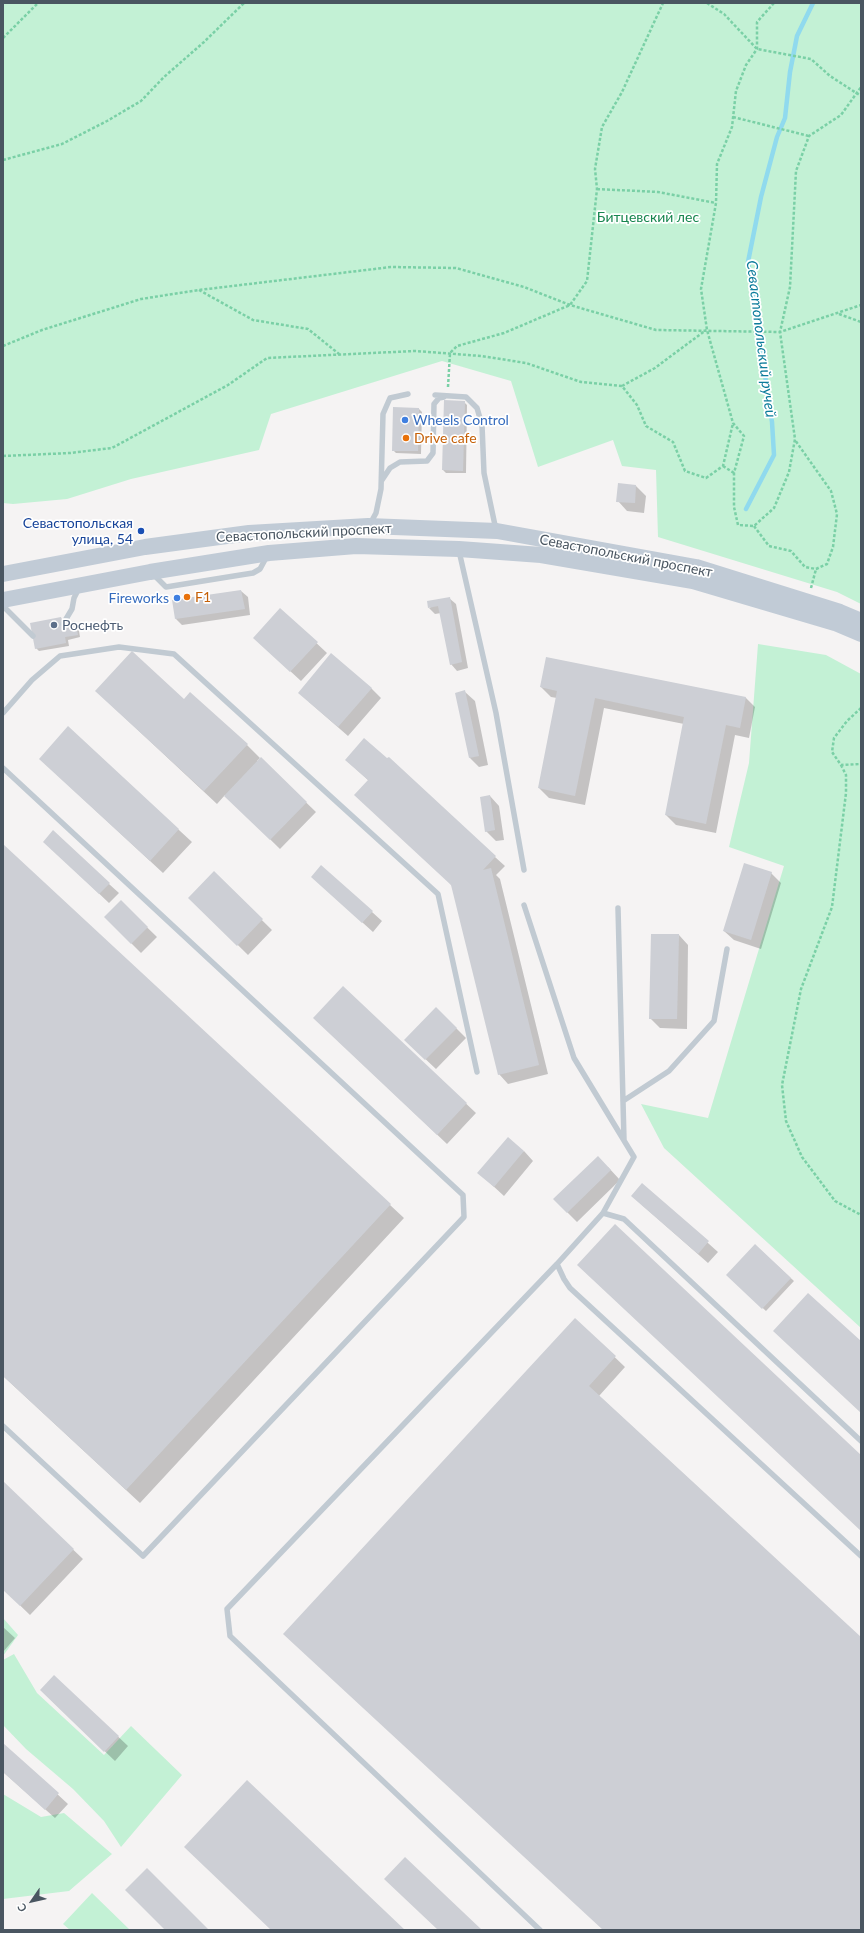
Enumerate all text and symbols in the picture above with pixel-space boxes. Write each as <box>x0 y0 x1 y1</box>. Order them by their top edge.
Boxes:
park label: Битцевский лес <box>597 209 699 225</box>
water label: Севастопольский ручей <box>742 259 780 419</box>
place label: Wheels Control <box>413 412 509 428</box>
marker: Wheels Control <box>400 415 410 425</box>
place label: Drive cafe <box>414 430 477 446</box>
marker: Drive cafe <box>401 433 411 443</box>
place label: Севастопольская улица, 54 <box>23 515 133 548</box>
street label: Севастопольский проспект <box>216 520 392 546</box>
marker: Севастопольская улица, 54 <box>136 526 146 536</box>
street label: Севастопольский проспект <box>538 531 714 581</box>
place label: F1 <box>195 589 211 605</box>
place label: Fireworks <box>109 590 169 606</box>
marker: F1 <box>182 592 192 602</box>
marker: Fireworks <box>172 593 182 603</box>
place label: Роснефть <box>62 617 123 633</box>
marker: Роснефть <box>49 620 59 630</box>
north arrow <box>12 1881 52 1921</box>
text: С <box>14 1901 29 1915</box>

